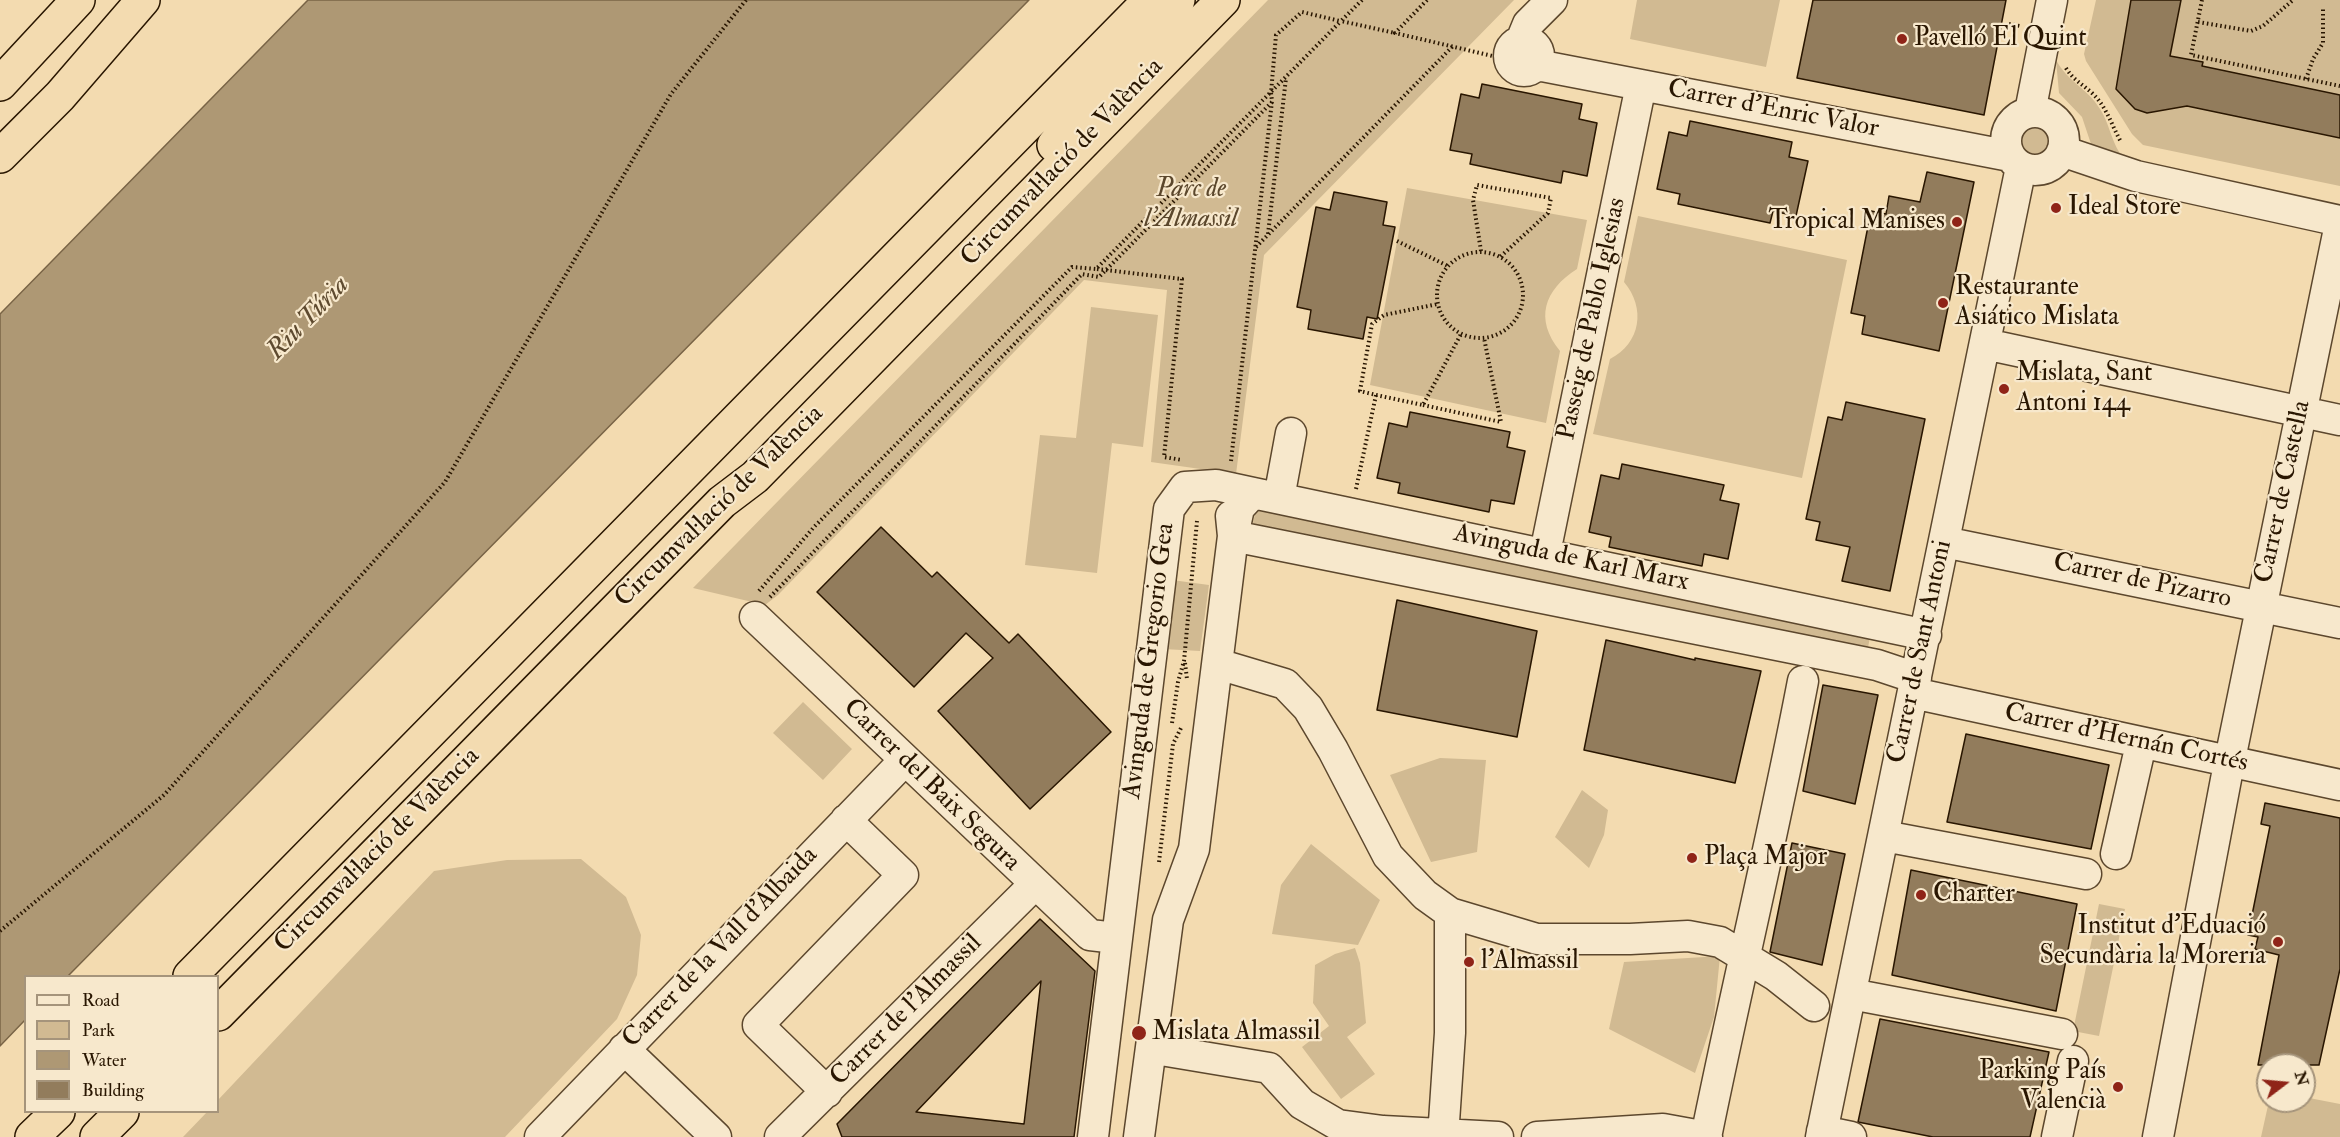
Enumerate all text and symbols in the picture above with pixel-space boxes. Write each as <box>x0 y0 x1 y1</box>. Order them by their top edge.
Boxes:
place label: Pavelló El Quint <box>1914 23 2087 55</box>
marker: Pavelló El Quint <box>1895 32 1909 46</box>
street label: Circumval·lació de València <box>955 52 1171 274</box>
street label: Carrer d'Enric Valor <box>1665 74 1881 146</box>
park label: Parc de l'Almassil <box>1145 174 1237 236</box>
place label: Ideal Store <box>2068 192 2181 224</box>
street label: Passeig de Pablo Iglesias <box>1552 195 1634 443</box>
marker: Ideal Store <box>2049 201 2063 215</box>
place label: Tropical Manises <box>1769 206 1945 238</box>
marker: Tropical Manises <box>1950 215 1964 229</box>
water label: Riu Túria <box>261 270 357 368</box>
place label: Restaurante Asiático Mislata <box>1955 272 2119 334</box>
marker: Restaurante Asiático Mislata <box>1936 296 1950 310</box>
place label: Mislata, Sant Antoni 144 <box>2016 358 2152 420</box>
marker: Mislata, Sant Antoni 144 <box>1997 382 2011 396</box>
street label: Carrer de Castella <box>2249 398 2319 586</box>
street label: Circumval·lació de València <box>609 399 831 615</box>
street label: Avinguda de Karl Marx <box>1451 519 1691 599</box>
street label: Avinguda de Gregorio Gea <box>1118 521 1182 801</box>
street label: Carrer de Sant Antoni <box>1882 538 1960 766</box>
street label: Carrer de Pizarro <box>2050 548 2234 616</box>
street label: Carrer del Baix Segura <box>836 693 1026 879</box>
street label: Carrer d'Hernán Cortés <box>2001 698 2251 780</box>
street label: Circumval·lació de València <box>269 742 487 960</box>
street label: Carrer de la Vall d'Albaida <box>617 841 825 1055</box>
place label: Plaça Major <box>1704 842 1827 874</box>
marker: Plaça Major <box>1685 851 1699 865</box>
place label: Charter <box>1933 879 2015 911</box>
marker: Charter <box>1914 888 1928 902</box>
place label: Institut d'Eduació Secundària la Moreria <box>2039 911 2266 972</box>
street label: Carrer de l'Almassil <box>825 929 989 1093</box>
marker: Institut d'Eduació Secundària la Moreria <box>2271 935 2285 949</box>
place label: l'Almassil <box>1481 946 1579 978</box>
marker: l'Almassil <box>1462 955 1476 969</box>
legend <box>24 975 219 1113</box>
text: Road <box>82 989 120 1012</box>
place label: Mislata Almassil <box>1152 1017 1320 1049</box>
text: Park <box>82 1019 115 1042</box>
marker: Mislata Almassil <box>1130 1024 1148 1042</box>
text: Water <box>82 1049 126 1072</box>
north arrow <box>2256 1053 2316 1113</box>
place label: Parking País Valencià <box>1979 1056 2106 1118</box>
text: N <box>2290 1069 2313 1088</box>
text: Building <box>82 1079 144 1102</box>
marker: Parking País Valencià <box>2111 1080 2125 1094</box>

